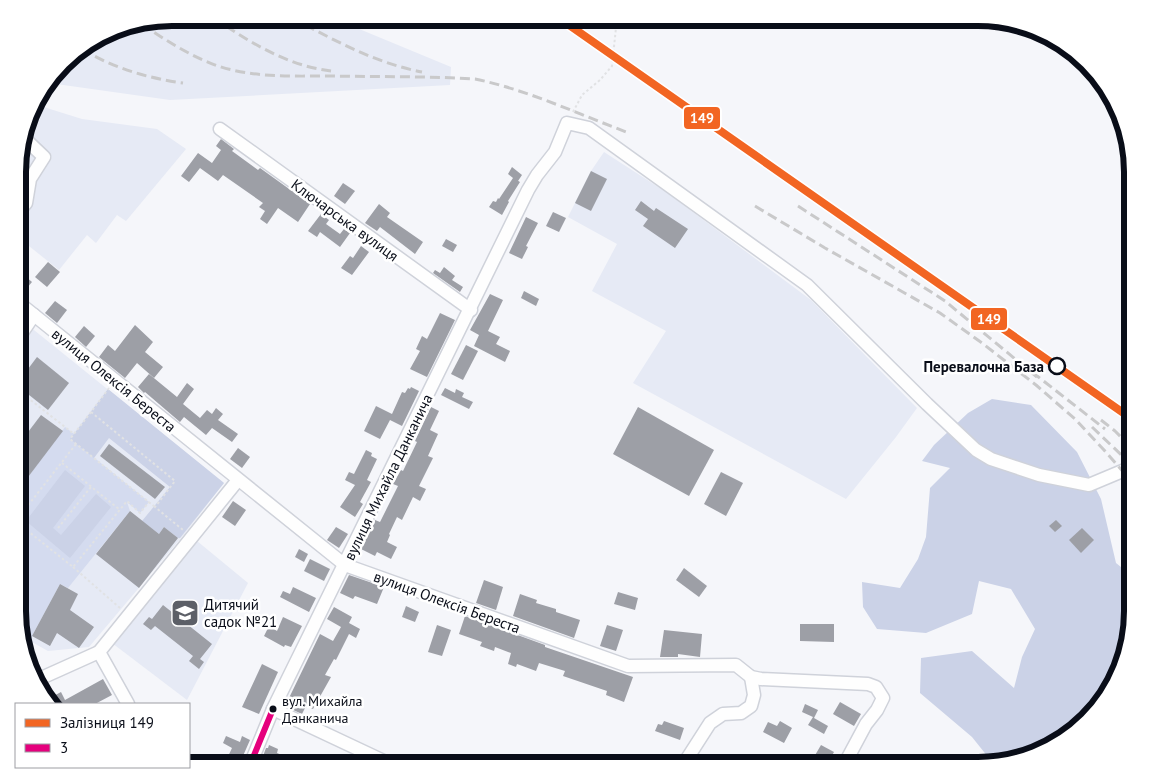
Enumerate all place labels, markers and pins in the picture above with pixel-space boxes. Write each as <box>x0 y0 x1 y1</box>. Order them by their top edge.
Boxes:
place label: Перевалочна База <box>924 357 1044 376</box>
marker: Перевалочна База <box>1048 357 1066 375</box>
place label: Дитячий садок №21 <box>204 595 277 631</box>
school or university icon: Дитячий садок №21 <box>170 598 200 628</box>
place label: вул. Михайла Данканича <box>282 692 363 727</box>
marker: вул. Михайла Данканича <box>268 704 278 714</box>

